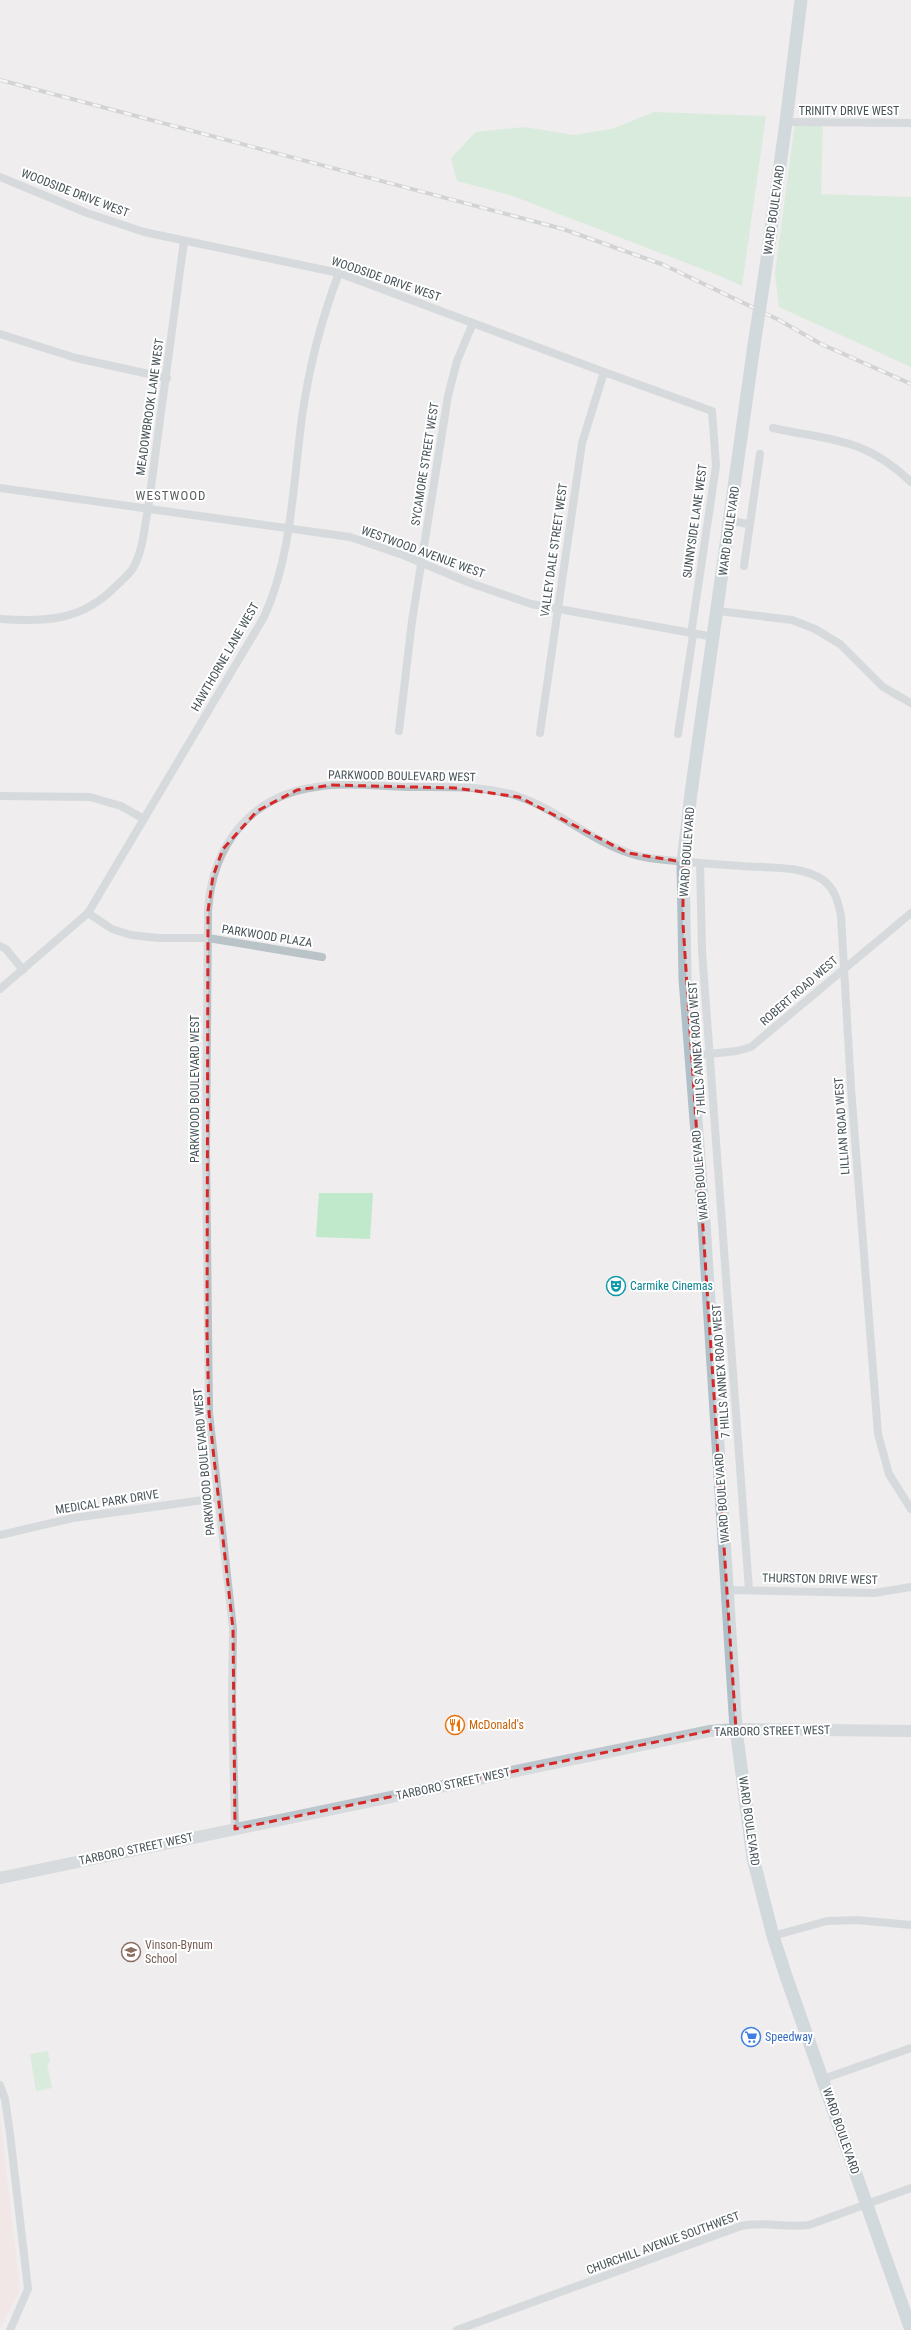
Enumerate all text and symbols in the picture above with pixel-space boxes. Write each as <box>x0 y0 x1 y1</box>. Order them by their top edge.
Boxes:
street label: TRINITY DRIVE WEST <box>799 104 899 118</box>
street label: WARD BOULEVARD <box>761 164 787 256</box>
street label: WOODSIDE DRIVE WEST <box>19 166 131 220</box>
street label: WOODSIDE DRIVE WEST <box>330 254 442 304</box>
street label: MEADOWBROOK LANE WEST <box>133 338 167 476</box>
street label: SYCAMORE STREET WEST <box>408 401 442 527</box>
street label: SUNNYSIDE LANE WEST <box>680 463 710 579</box>
street label: VALLEY DALE STREET WEST <box>538 482 570 618</box>
street label: WARD BOULEVARD <box>716 485 742 577</box>
district label: WESTWOOD <box>136 488 206 503</box>
street label: WESTWOOD AVENUE WEST <box>359 523 487 581</box>
street label: HAWTHORNE LANE WEST <box>188 600 262 714</box>
street label: PARKWOOD BOULEVARD WEST <box>328 768 476 784</box>
street label: WARD BOULEVARD <box>677 806 697 898</box>
street label: PARKWOOD PLAZA <box>221 922 313 950</box>
street label: ROBERT ROAD WEST <box>757 953 841 1029</box>
street label: 7 HILLS ANNEX ROAD WEST <box>685 981 709 1115</box>
street label: PARKWOOD BOULEVARD WEST <box>188 1015 202 1163</box>
street label: LILLIAN ROAD WEST <box>832 1077 852 1175</box>
street label: WARD BOULEVARD <box>689 1129 711 1221</box>
theatre icon: Carmike Cinemas <box>605 1275 627 1297</box>
place label: Carmike Cinemas <box>630 1279 713 1293</box>
street label: 7 HILLS ANNEX ROAD WEST <box>709 1304 733 1438</box>
street label: PARKWOOD BOULEVARD WEST <box>191 1388 217 1536</box>
street label: WARD BOULEVARD <box>712 1452 732 1544</box>
street label: MEDICAL PARK DRIVE <box>54 1487 160 1517</box>
street label: THURSTON DRIVE WEST <box>762 1571 878 1587</box>
restaurant icon: McDonald's <box>444 1714 466 1736</box>
place label: McDonald's <box>469 1718 524 1732</box>
street label: TARBORO STREET WEST <box>714 1723 830 1739</box>
street label: TARBORO STREET WEST <box>395 1765 511 1803</box>
street label: WARD BOULEVARD <box>736 1775 762 1867</box>
street label: TARBORO STREET WEST <box>78 1830 194 1868</box>
place label: Vinson-Bynum School <box>145 1938 213 1966</box>
school or university icon: Vinson-Bynum School <box>120 1941 142 1963</box>
supermarket icon: Speedway <box>740 2026 762 2048</box>
place label: Speedway <box>765 2030 813 2044</box>
street label: WARD BOULEVARD <box>820 2086 862 2176</box>
street label: CHURCHILL AVENUE SOUTHWEST <box>584 2209 742 2277</box>

